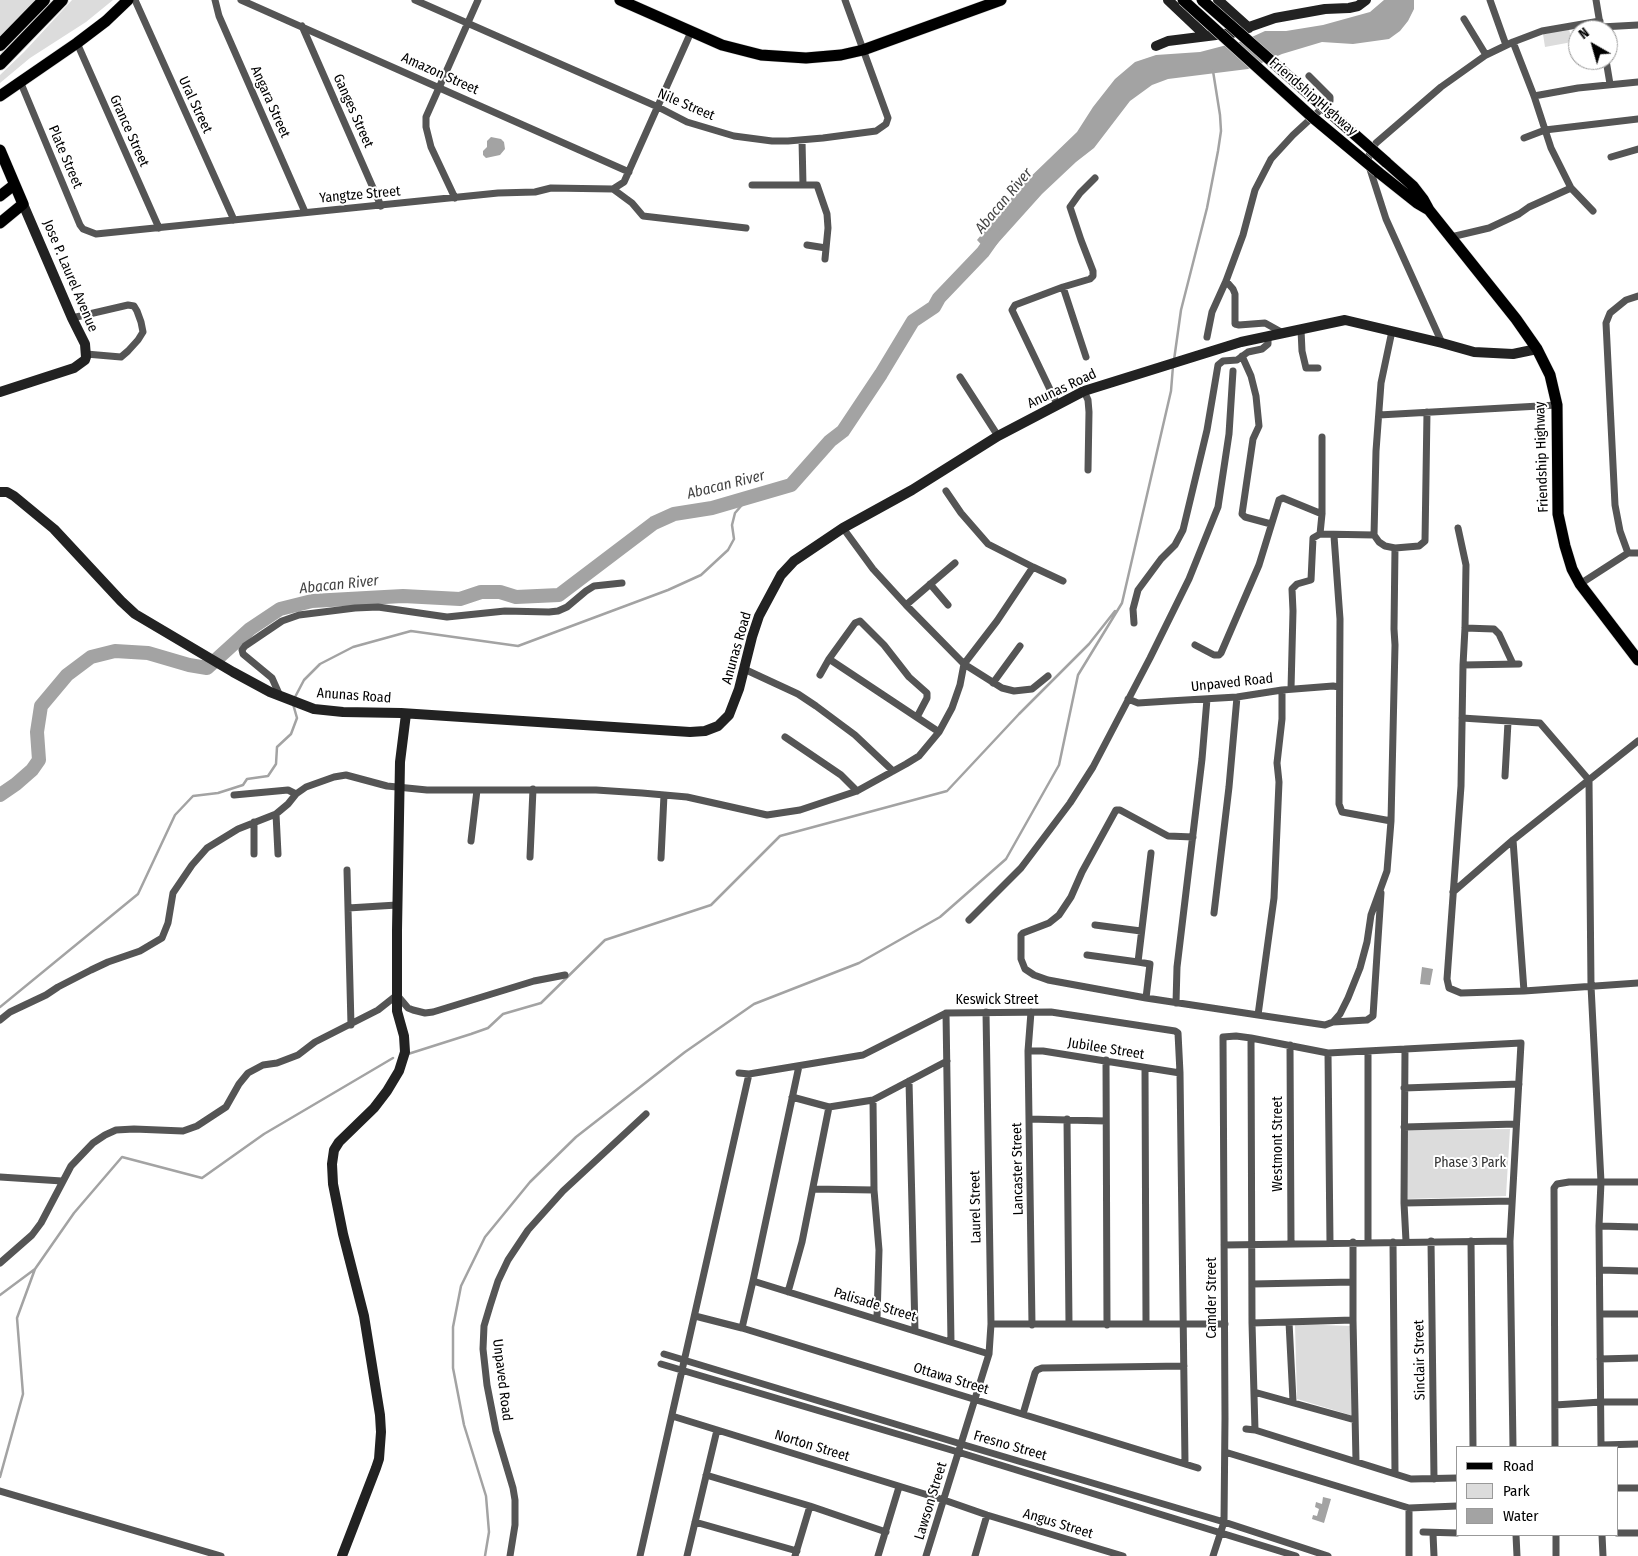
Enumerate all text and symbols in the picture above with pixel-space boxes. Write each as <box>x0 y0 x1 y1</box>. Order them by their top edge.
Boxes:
north arrow <box>1568 20 1618 70</box>
text: N <box>1576 24 1593 43</box>
street label: Amazon Street <box>399 49 481 99</box>
street label: Friendship Highway <box>1265 54 1361 140</box>
street label: Angara Street <box>247 63 293 141</box>
street label: Ganges Street <box>329 71 377 151</box>
street label: Ural Street <box>175 74 215 136</box>
street label: Nile Street <box>655 85 717 125</box>
street label: Grance Street <box>106 92 152 170</box>
street label: Plate Street <box>44 123 86 191</box>
water label: Abacan River <box>972 165 1036 237</box>
street label: Yangtze Street <box>319 183 401 207</box>
street label: Jose P. Laurel Avenue <box>39 217 101 335</box>
street label: Anunas Road <box>1025 366 1099 412</box>
street label: Friendship Highway <box>1532 401 1552 513</box>
water label: Abacan River <box>685 467 767 503</box>
water label: Abacan River <box>299 572 379 598</box>
street label: Anunas Road <box>719 610 755 686</box>
street label: Unpaved Road <box>1190 670 1274 696</box>
street label: Anunas Road <box>316 685 392 707</box>
street label: Keswick Street <box>956 992 1038 1008</box>
street label: Jubilee Street <box>1067 1035 1145 1063</box>
street label: Westmont Street <box>1270 1096 1286 1192</box>
street label: Lancaster Street <box>1009 1122 1027 1216</box>
park label: Phase 3 Park <box>1434 1155 1506 1171</box>
street label: Laurel Street <box>967 1170 985 1244</box>
street label: Camder Street <box>1204 1257 1220 1339</box>
street label: Palisade Street <box>832 1284 918 1326</box>
street label: Sinclair Street <box>1411 1320 1429 1400</box>
street label: Unpaved Road <box>489 1338 515 1422</box>
street label: Ottawa Street <box>911 1360 991 1398</box>
street label: Norton Street <box>772 1427 852 1465</box>
street label: Fresno Street <box>971 1428 1049 1464</box>
legend <box>1456 1446 1618 1536</box>
text: Road <box>1503 1457 1534 1475</box>
street label: Lawson Street <box>911 1460 951 1542</box>
text: Park <box>1503 1482 1530 1500</box>
street label: Angus Street <box>1021 1505 1095 1543</box>
text: Water <box>1503 1507 1538 1525</box>

